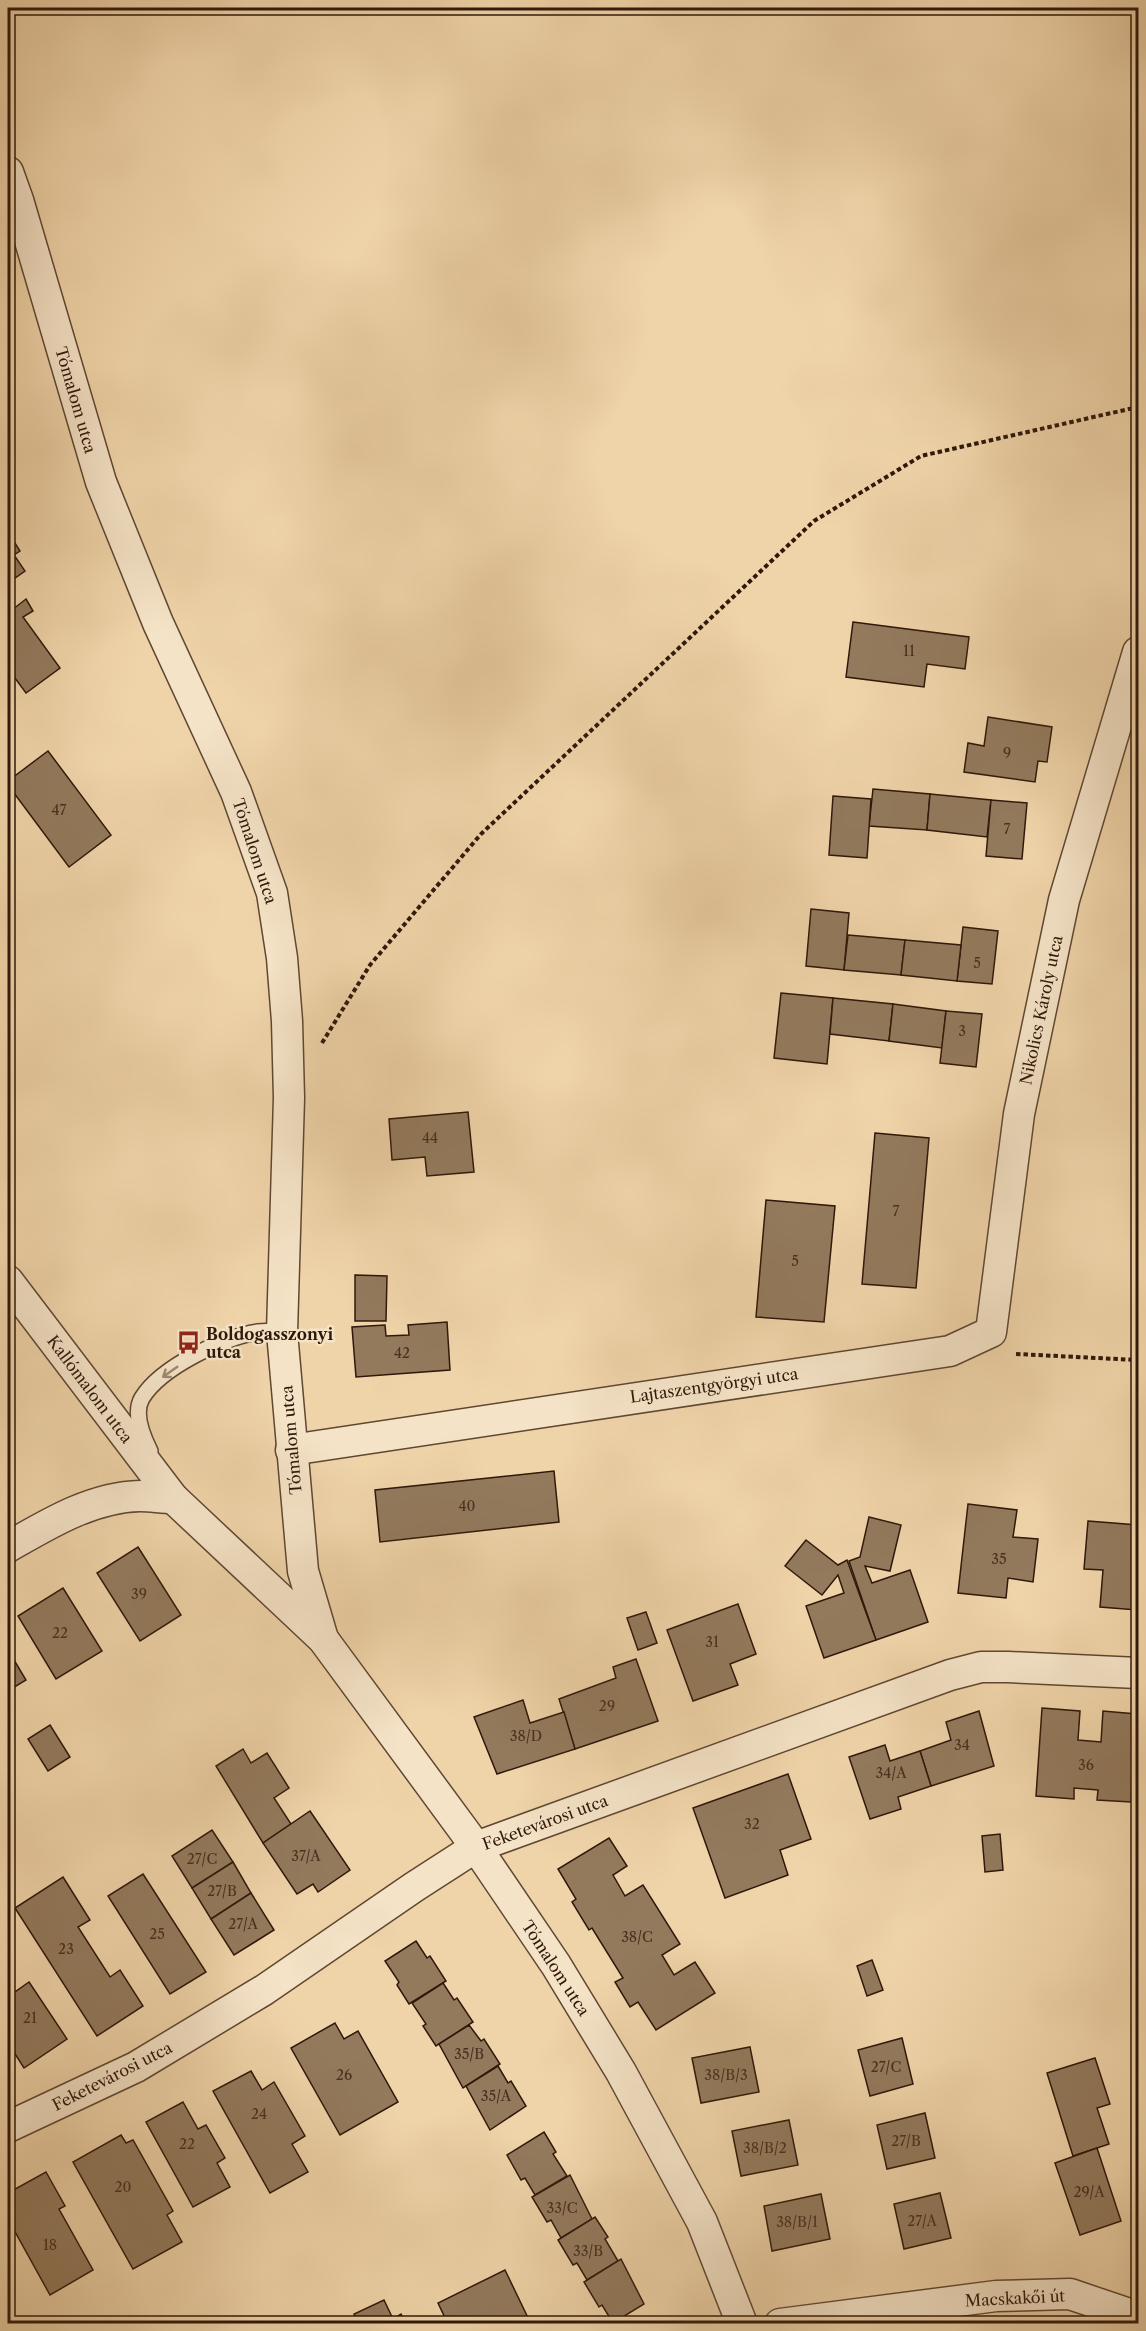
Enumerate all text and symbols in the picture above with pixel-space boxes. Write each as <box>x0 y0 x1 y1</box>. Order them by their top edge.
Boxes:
street label: Tómalom utca <box>51 345 101 456</box>
house number: 11 <box>903 642 915 660</box>
house number: 9 <box>1003 744 1011 762</box>
street label: Tómalom utca <box>229 796 282 907</box>
house number: 47 <box>52 801 67 819</box>
house number: 7 <box>1004 820 1011 838</box>
street label: Nikolics Károly utca <box>1015 933 1067 1087</box>
house number: 5 <box>973 954 981 972</box>
house number: 3 <box>958 1022 966 1040</box>
house number: 44 <box>422 1129 438 1147</box>
house number: 7 <box>893 1202 900 1220</box>
house number: 5 <box>791 1252 799 1270</box>
place label: Boldogasszonyi utca <box>206 1324 333 1362</box>
bus stop icon: Boldogasszonyi utca <box>175 1330 201 1356</box>
street label: Kallómalom utca <box>43 1331 137 1447</box>
house number: 42 <box>394 1344 410 1362</box>
street label: Lajtaszentgyörgyi utca <box>629 1363 800 1407</box>
one-way arrow <box>162 1366 179 1378</box>
street label: Tómalom utca <box>276 1384 306 1495</box>
house number: 40 <box>459 1497 476 1515</box>
house number: 35 <box>991 1550 1007 1568</box>
house number: 39 <box>131 1585 147 1603</box>
house number: 22 <box>52 1624 68 1642</box>
house number: 31 <box>705 1633 719 1651</box>
house number: 29 <box>599 1697 615 1715</box>
house number: 38/D <box>510 1727 542 1745</box>
house number: 34 <box>954 1736 970 1754</box>
house number: 36 <box>1078 1756 1094 1774</box>
house number: 34/A <box>875 1764 907 1782</box>
street label: Feketevárosi utca <box>480 1790 611 1854</box>
house number: 32 <box>744 1815 760 1833</box>
house number: 37/A <box>291 1847 321 1865</box>
house number: 27/C <box>187 1850 217 1868</box>
house number: 27/B <box>207 1882 237 1900</box>
house number: 27/A <box>228 1915 258 1933</box>
street label: Tómalom utca <box>518 1917 595 2020</box>
house number: 25 <box>149 1925 165 1943</box>
house number: 38/C <box>621 1928 653 1946</box>
house number: 23 <box>58 1940 74 1958</box>
house number: 21 <box>23 2009 37 2027</box>
street label: Feketevárosi utca <box>49 2037 176 2115</box>
house number: 35/B <box>454 2045 484 2063</box>
house number: 27/C <box>871 2058 901 2076</box>
house number: 26 <box>336 2066 352 2084</box>
house number: 38/B/3 <box>704 2066 748 2084</box>
house number: 35/A <box>481 2087 512 2105</box>
house number: 24 <box>251 2105 267 2123</box>
house number: 27/B <box>891 2132 921 2150</box>
house number: 22 <box>179 2135 195 2153</box>
house number: 38/B/2 <box>743 2139 787 2157</box>
house number: 20 <box>115 2178 132 2196</box>
house number: 29/A <box>1073 2183 1105 2201</box>
house number: 33/C <box>546 2199 578 2217</box>
house number: 27/A <box>907 2212 937 2230</box>
house number: 38/B/1 <box>776 2213 818 2231</box>
house number: 18 <box>43 2236 57 2254</box>
house number: 33/B <box>573 2242 603 2260</box>
street label: Macskakői út <box>965 2285 1066 2311</box>

